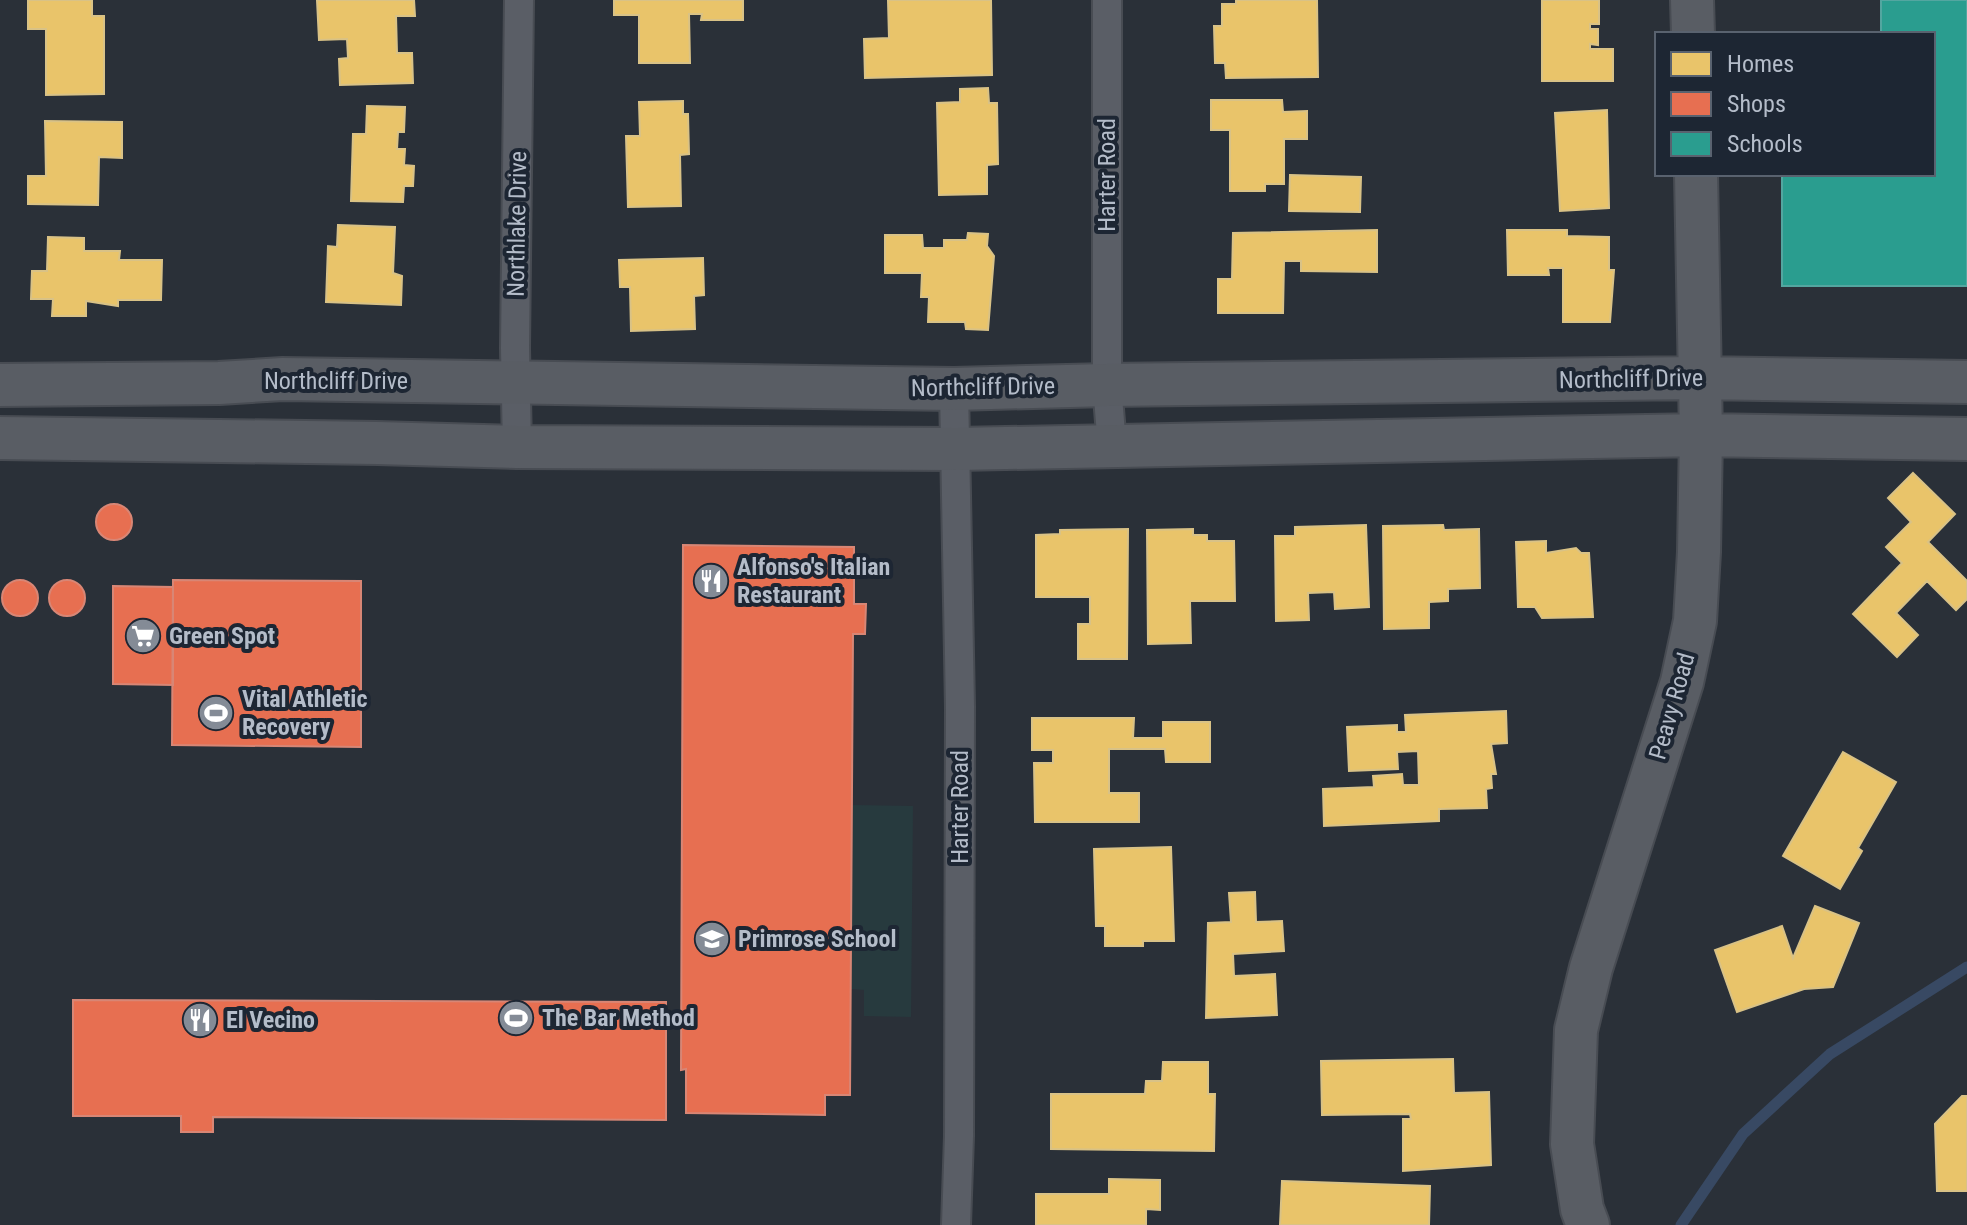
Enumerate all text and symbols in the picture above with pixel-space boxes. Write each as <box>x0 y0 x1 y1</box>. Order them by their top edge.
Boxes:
legend <box>1655 32 1935 176</box>
text: Homes <box>1727 50 1794 78</box>
text: Shops <box>1727 90 1786 118</box>
street label: Harter Road <box>1093 118 1121 232</box>
text: Schools <box>1727 130 1803 158</box>
street label: Northlake Drive <box>502 151 532 297</box>
street label: Northcliff Drive <box>1559 364 1703 394</box>
street label: Northcliff Drive <box>264 367 408 395</box>
street label: Northcliff Drive <box>911 372 1055 402</box>
place label: Alfonso's Italian Restaurant <box>737 553 890 609</box>
restaurant icon: Alfonso's Italian Restaurant <box>692 562 730 600</box>
supermarket icon: Green Spot <box>124 617 162 655</box>
place label: Green Spot <box>169 622 275 650</box>
street label: Peavy Road <box>1643 649 1701 763</box>
place label: Vital Athletic Recovery <box>242 685 367 741</box>
sports icon: Vital Athletic Recovery <box>197 694 235 732</box>
street label: Harter Road <box>946 750 974 864</box>
school or university icon: Primrose School <box>693 920 731 958</box>
place label: Primrose School <box>738 925 897 953</box>
sports icon: The Bar Method <box>497 999 535 1037</box>
restaurant icon: El Vecino <box>181 1001 219 1039</box>
place label: The Bar Method <box>542 1004 695 1032</box>
place label: El Vecino <box>226 1006 315 1034</box>

